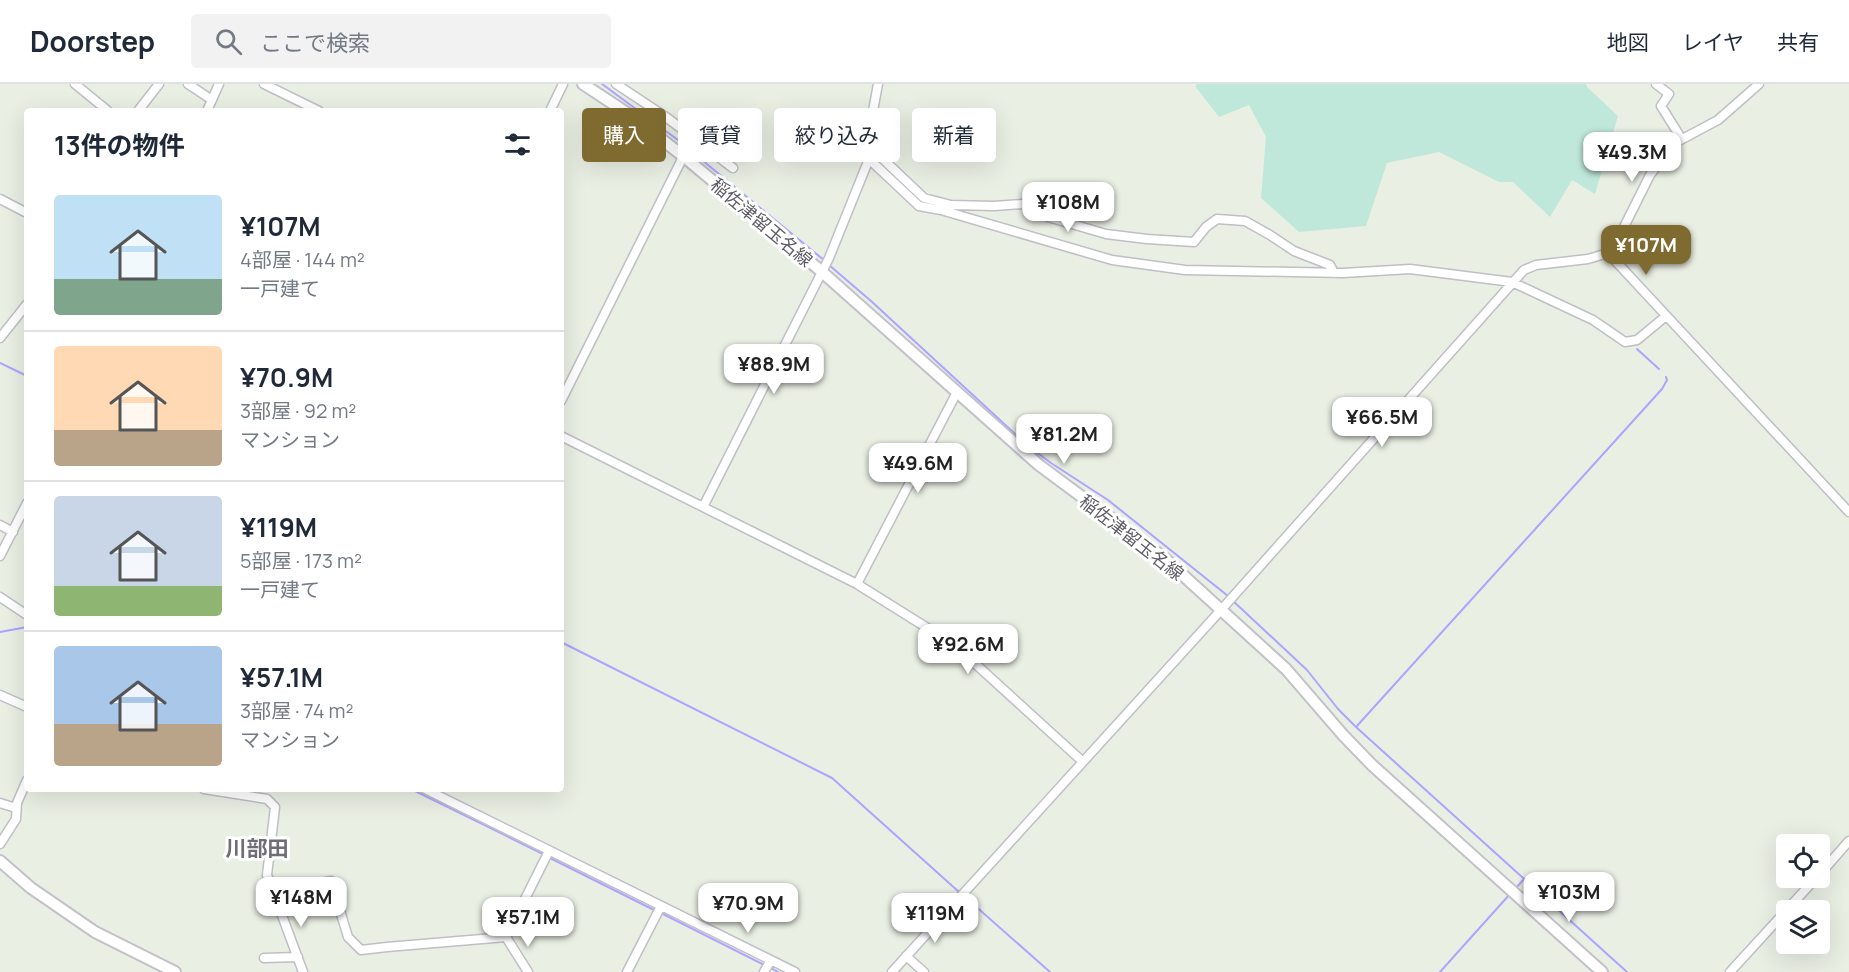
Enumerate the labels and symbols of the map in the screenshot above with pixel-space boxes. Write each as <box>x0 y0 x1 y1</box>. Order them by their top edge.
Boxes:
pin: ¥49.3M <box>1583 132 1681 183</box>
street label: 稲佐津留玉名線 <box>706 172 818 272</box>
pin: ¥108M <box>1026 182 1110 233</box>
pin: ¥107M <box>1604 225 1688 276</box>
pin: ¥88.9M <box>725 344 823 395</box>
pin: ¥66.5M <box>1333 397 1431 448</box>
pin: ¥81.2M <box>1015 414 1113 465</box>
pin: ¥49.6M <box>869 443 967 494</box>
street label: 稲佐津留玉名線 <box>1075 489 1189 585</box>
pin: ¥92.6M <box>919 624 1017 675</box>
district label: 川部田 <box>226 834 289 862</box>
pin: ¥103M <box>1527 872 1611 923</box>
pin: ¥148M <box>259 877 343 928</box>
pin: ¥70.9M <box>699 883 797 934</box>
pin: ¥119M <box>893 893 977 944</box>
pin: ¥57.1M <box>479 897 577 948</box>

